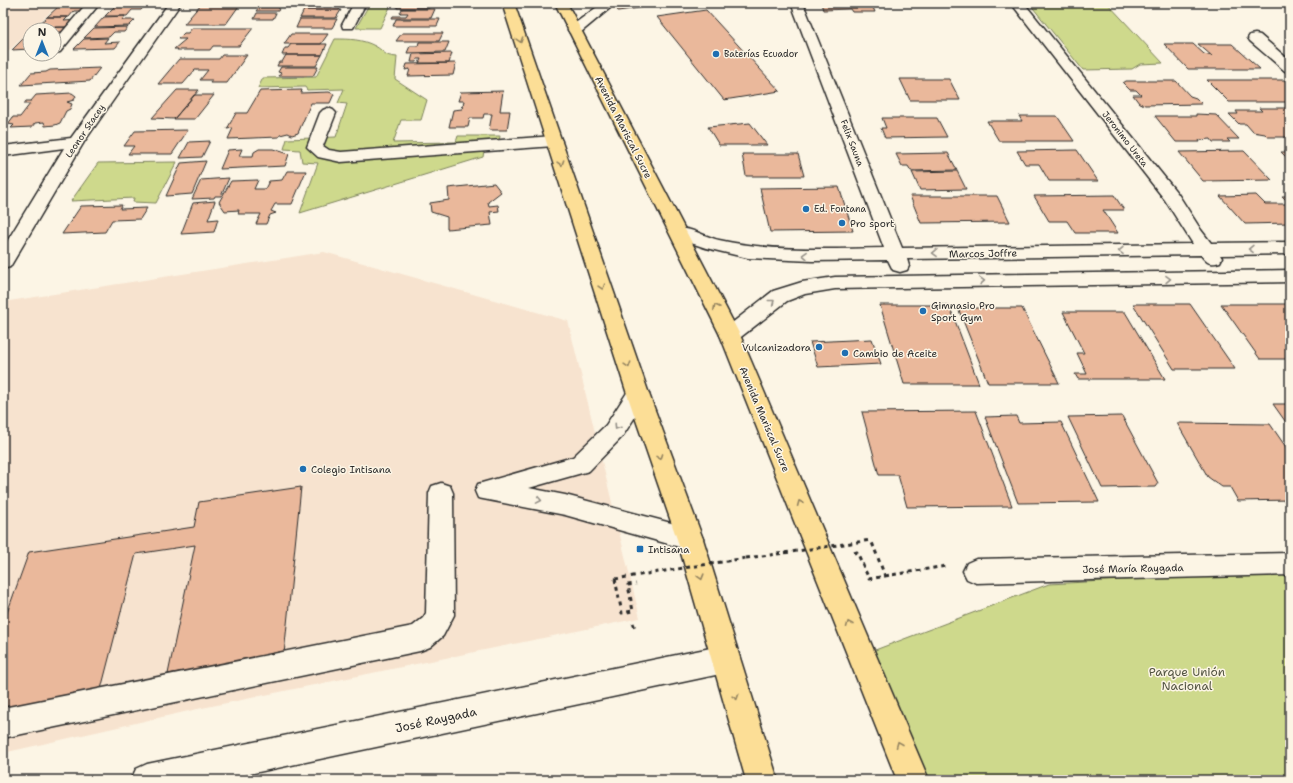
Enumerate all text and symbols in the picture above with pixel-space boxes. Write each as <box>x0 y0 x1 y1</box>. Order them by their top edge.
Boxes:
north arrow <box>22 22 62 62</box>
text: N <box>38 25 47 40</box>
one-way arrow <box>515 36 524 43</box>
place label: Baterías Ecuador <box>724 48 798 60</box>
marker: Baterías Ecuador <box>711 49 721 59</box>
street label: Avenida Mariscal Sucre <box>592 74 655 181</box>
street label: Leonor Stacey <box>63 102 107 160</box>
street label: Jeronimo Ureta <box>1099 109 1151 170</box>
street label: Felix Sauna <box>838 118 867 168</box>
one-way arrow <box>556 160 565 167</box>
place label: Ed. Fontana <box>814 203 867 215</box>
marker: Ed. Fontana <box>801 204 811 214</box>
place label: Pro sport <box>850 217 894 230</box>
marker: Pro sport <box>837 218 847 228</box>
one-way arrow <box>1248 245 1254 253</box>
street label: Marcos Joffre <box>949 246 1017 261</box>
one-way arrow <box>1118 247 1124 255</box>
one-way arrow <box>932 249 938 257</box>
one-way arrow <box>802 250 808 259</box>
one-way arrow <box>1165 275 1171 283</box>
one-way arrow <box>979 277 985 285</box>
one-way arrow <box>597 283 606 290</box>
place label: Gimnasio Pro Sport Gym <box>931 299 995 324</box>
one-way arrow <box>767 300 774 307</box>
one-way arrow <box>713 303 721 311</box>
marker: Gimnasio Pro Sport Gym <box>918 306 928 316</box>
place label: Vulcanizadora <box>742 341 812 354</box>
marker: Vulcanizadora <box>814 342 824 352</box>
place label: Cambio de Aceite <box>853 347 938 360</box>
marker: Cambio de Aceite <box>840 348 850 358</box>
one-way arrow <box>623 361 632 368</box>
street label: Avenida Mariscal Sucre <box>736 365 793 474</box>
one-way arrow <box>614 423 622 430</box>
one-way arrow <box>656 453 664 460</box>
place label: Colegio Intisana <box>311 463 392 476</box>
marker: Colegio Intisana <box>298 464 308 474</box>
one-way arrow <box>536 495 542 504</box>
one-way arrow <box>796 500 804 507</box>
place label: Intisana <box>648 543 690 556</box>
marker: Intisana <box>635 544 645 554</box>
street label: José María Raygada <box>1082 561 1185 576</box>
one-way arrow <box>696 573 705 580</box>
one-way arrow <box>846 620 854 628</box>
park label: Parque Unión Nacional <box>1149 664 1225 694</box>
one-way arrow <box>731 693 740 700</box>
street label: José Raygada <box>394 703 479 736</box>
one-way arrow <box>895 740 903 747</box>

